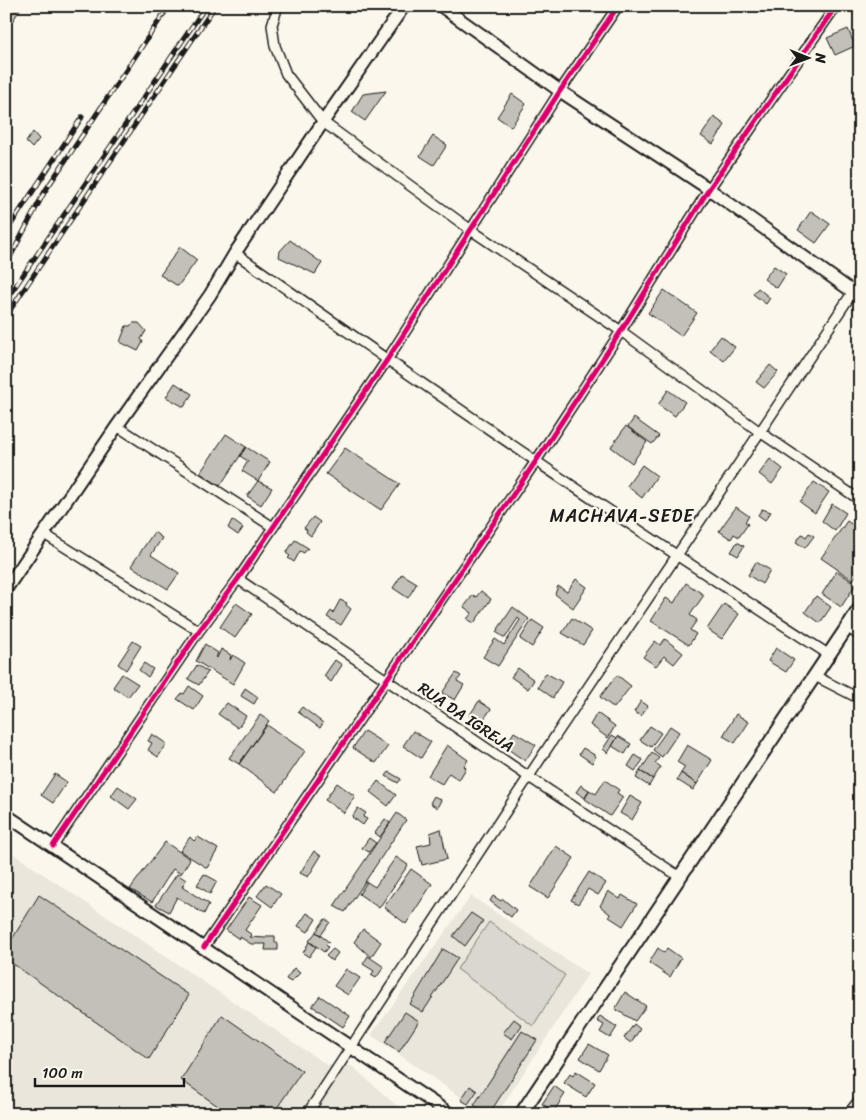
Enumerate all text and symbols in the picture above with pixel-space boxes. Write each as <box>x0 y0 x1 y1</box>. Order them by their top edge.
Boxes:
north arrow <box>784 32 834 82</box>
text: N <box>808 52 833 64</box>
district label: MACHAVA-SEDE <box>550 500 694 532</box>
street label: RUA DA IGREJA <box>412 674 520 760</box>
scale bar <box>35 1055 184 1087</box>
text: 100 m <box>42 1060 83 1086</box>

